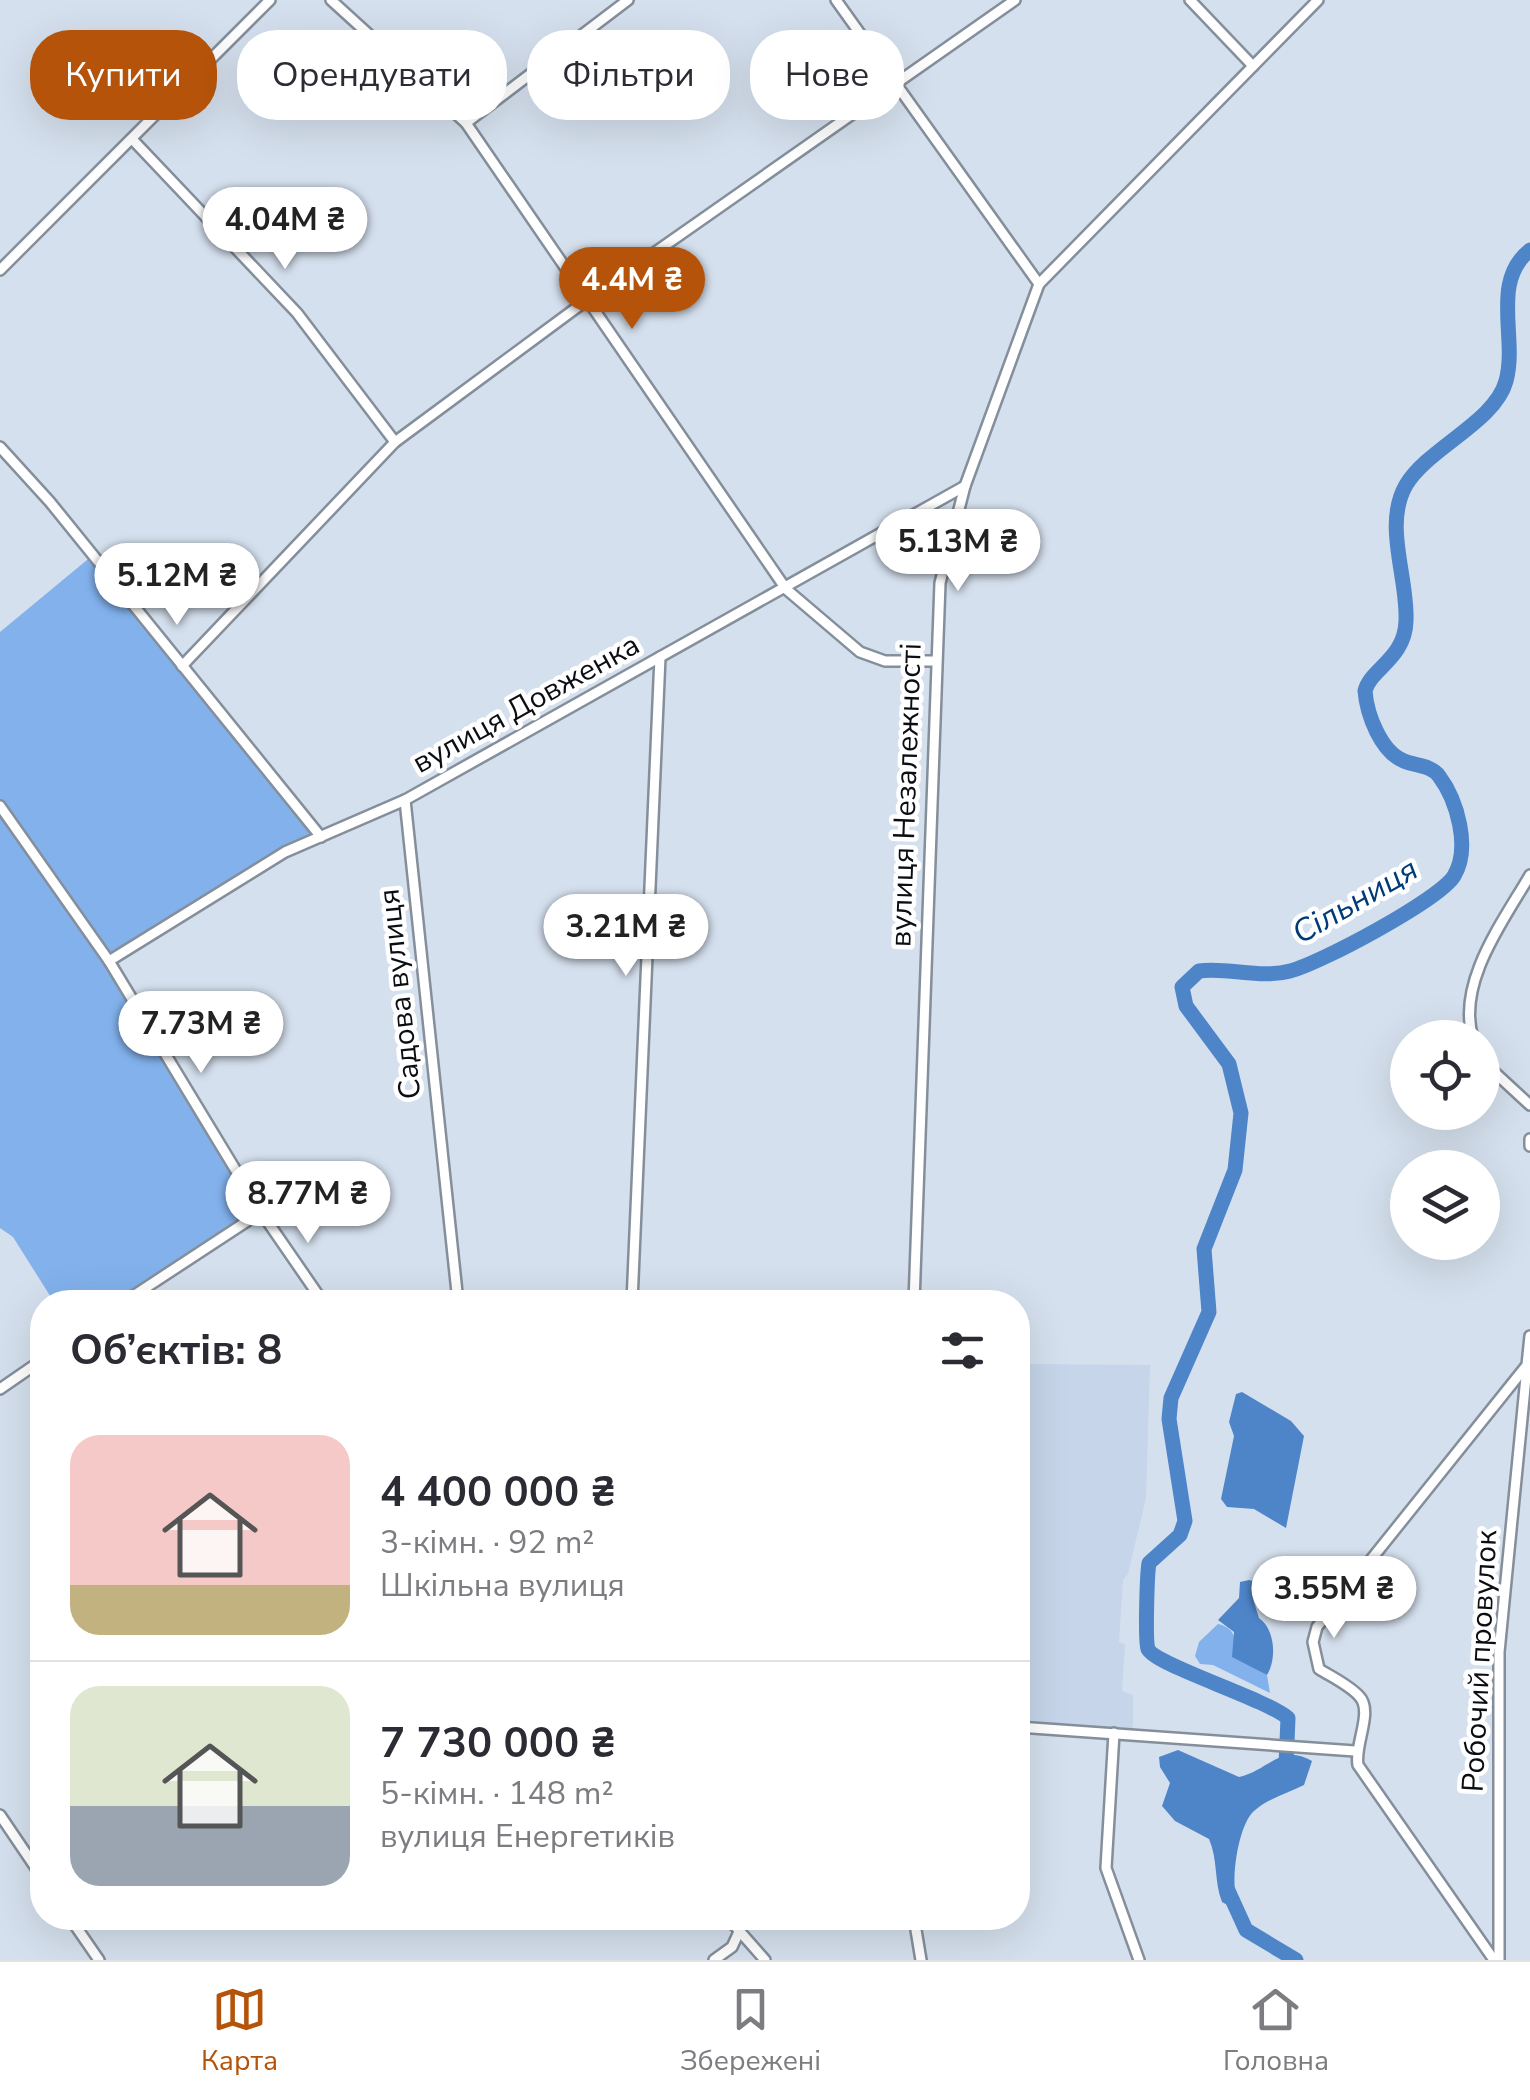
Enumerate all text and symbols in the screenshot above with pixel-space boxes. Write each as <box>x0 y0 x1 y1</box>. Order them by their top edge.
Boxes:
chip: Купити <box>30 30 217 120</box>
chip: Орендувати <box>237 30 507 120</box>
chip: Фільтри <box>527 30 730 120</box>
chip: Нове <box>750 30 904 120</box>
pin: 4.04M ₴ <box>193 187 377 272</box>
text: 4.04M ₴ <box>224 198 346 241</box>
pin: 4.4M ₴ <box>551 247 713 332</box>
text: 4.4M ₴ <box>581 258 683 301</box>
pin: 5.13M ₴ <box>866 509 1050 594</box>
text: 5.13M ₴ <box>897 520 1019 563</box>
pin: 5.12M ₴ <box>85 543 269 628</box>
text: 5.12M ₴ <box>116 554 238 597</box>
street label: вулиця Довженка <box>405 625 647 783</box>
street label: вулиця Незалежності <box>880 642 932 948</box>
water label: Сільниця <box>1284 848 1426 954</box>
street label: Садова вулиця <box>369 887 431 1101</box>
pin: 3.21M ₴ <box>534 894 718 979</box>
text: 3.21M ₴ <box>565 905 687 948</box>
pin: 7.73M ₴ <box>109 991 293 1076</box>
text: 7.73M ₴ <box>140 1002 262 1045</box>
map controls <box>1390 1020 1500 1260</box>
button: locate <box>1390 1020 1500 1130</box>
button: layers <box>1390 1150 1500 1260</box>
pin: 8.77M ₴ <box>216 1161 400 1246</box>
text: 8.77M ₴ <box>247 1172 369 1215</box>
text: Об’єктів: 8 <box>70 1322 282 1379</box>
icon: filters <box>935 1323 990 1378</box>
text: 4 400 000 ₴ <box>380 1464 616 1521</box>
icon: home <box>150 1475 270 1595</box>
text: 3-кімн. · 92 m² <box>380 1521 594 1564</box>
street label: Робочий провулок <box>1453 1529 1507 1793</box>
pin: 3.55M ₴ <box>1242 1556 1426 1641</box>
text: Шкільна вулиця <box>380 1564 625 1607</box>
text: 3.55M ₴ <box>1273 1567 1395 1610</box>
text: 7 730 000 ₴ <box>380 1715 616 1772</box>
icon: home <box>150 1726 270 1846</box>
text: 5-кімн. · 148 m² <box>380 1772 614 1815</box>
text: вулиця Енергетиків <box>380 1815 675 1858</box>
tab: Карта <box>201 1982 278 2080</box>
tab: Збережені <box>680 1982 821 2080</box>
tab: Головна <box>1223 1982 1329 2080</box>

